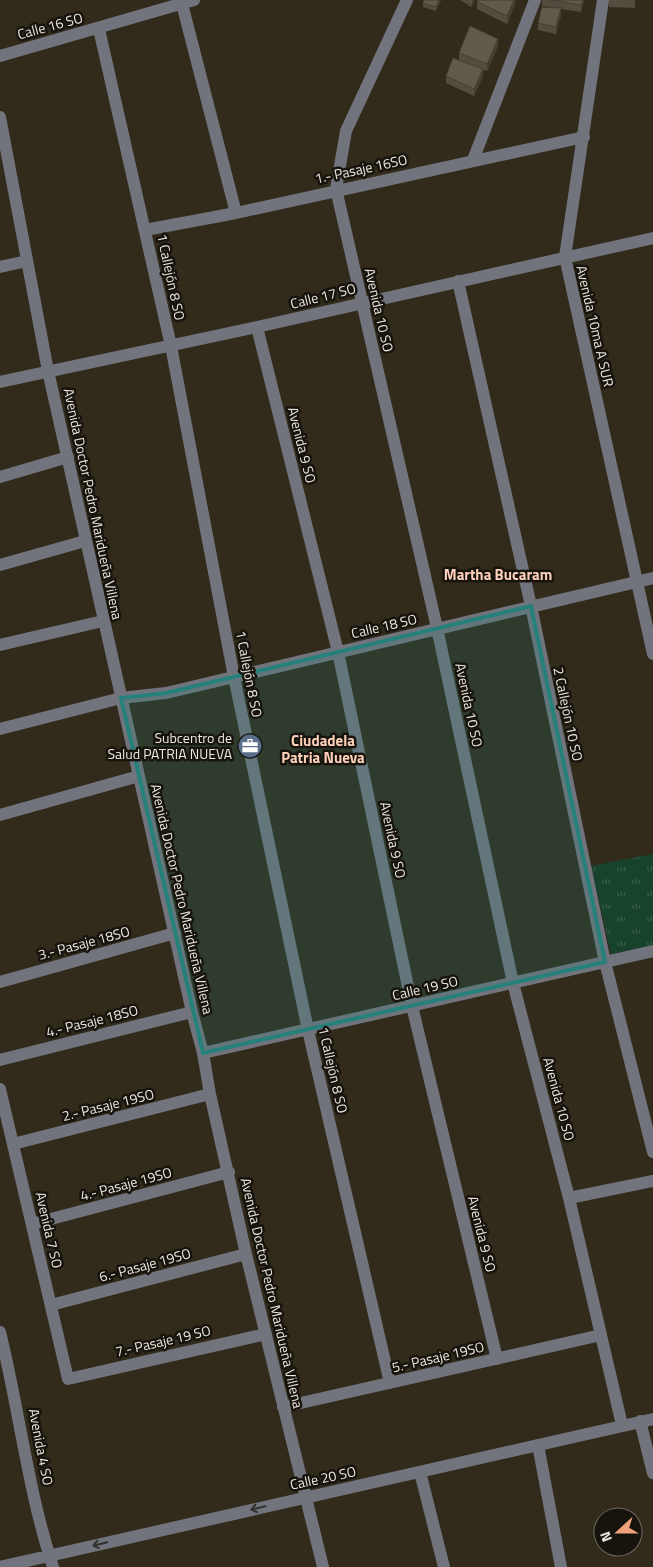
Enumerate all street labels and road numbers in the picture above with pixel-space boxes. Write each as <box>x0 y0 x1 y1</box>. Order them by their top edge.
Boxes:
street label: Calle 16 SO <box>15 7 85 44</box>
street label: 1.- Pasaje 16SO <box>313 148 409 189</box>
street label: 1 Callejón 8 SO <box>152 232 191 322</box>
street label: Avenida 10ma A SUR <box>571 263 620 389</box>
street label: Avenida 10 SO <box>360 266 399 354</box>
street label: Calle 17 SO <box>288 277 358 314</box>
street label: Avenida Doctor Pedro Maridueña Villena <box>59 386 128 622</box>
street label: Avenida 9 SO <box>283 405 322 485</box>
street label: Calle 18 SO <box>349 608 419 643</box>
street label: 1 Callejón 8 SO <box>231 629 268 719</box>
street label: Avenida 10 SO <box>450 661 489 749</box>
street label: 2 Callejón 10 SO <box>548 665 589 763</box>
street label: Avenida Doctor Pedro Maridueña Villena <box>146 782 219 1016</box>
street label: Avenida 9 SO <box>375 800 412 880</box>
street label: 3.- Pasaje 18SO <box>36 920 132 965</box>
street label: Calle 19 SO <box>390 970 460 1005</box>
street label: 4.- Pasaje 18SO <box>44 999 140 1042</box>
street label: 1 Callejón 8 SO <box>313 1025 354 1115</box>
street label: Avenida 10 SO <box>538 1055 581 1143</box>
street label: 2.- Pasaje 19SO <box>60 1083 156 1126</box>
street label: 4.- Pasaje 19SO <box>78 1161 174 1206</box>
street label: Avenida Doctor Pedro Maridueña Villena <box>236 1176 309 1410</box>
street label: Avenida 7 SO <box>31 1190 68 1270</box>
street label: Avenida 9 SO <box>463 1194 502 1274</box>
street label: 6.- Pasaje 19SO <box>97 1242 193 1287</box>
street label: 7.- Pasaje 19 SO <box>113 1319 213 1362</box>
street label: 5.- Pasaje 19SO <box>390 1336 486 1377</box>
street label: Avenida 4 SO <box>24 1407 59 1487</box>
street label: Calle 20 SO <box>288 1460 358 1495</box>

